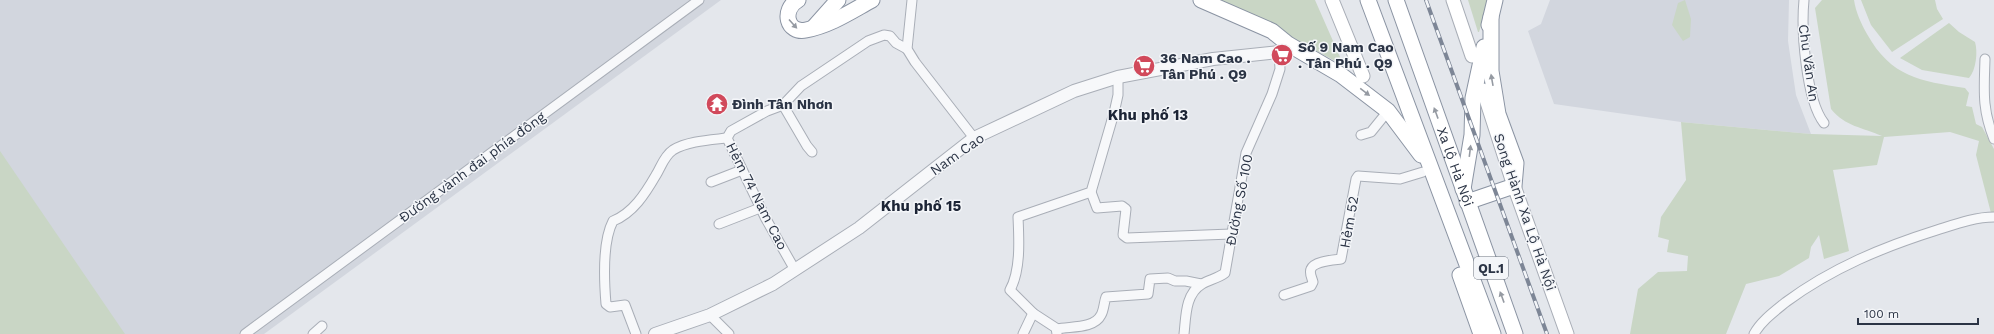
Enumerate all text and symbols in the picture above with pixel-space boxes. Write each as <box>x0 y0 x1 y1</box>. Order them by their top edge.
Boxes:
one-way arrow <box>788 19 797 29</box>
street label: Chu Văn An <box>1796 23 1822 103</box>
place label: Số 9 Nam Cao . Tân Phú . Q9 <box>1298 39 1394 71</box>
supermarket icon: Số 9 Nam Cao . Tân Phú . Q9 <box>1269 42 1295 68</box>
place label: 36 Nam Cao . Tân Phú . Q9 <box>1160 50 1251 82</box>
supermarket icon: 36 Nam Cao . Tân Phú . Q9 <box>1131 53 1157 79</box>
one-way arrow <box>1489 74 1495 86</box>
one-way arrow <box>1360 88 1371 97</box>
temple icon: Đình Tân Nhơn <box>704 91 730 117</box>
place label: Đình Tân Nhơn <box>732 96 833 112</box>
district label: Khu phố 13 <box>1108 106 1188 124</box>
one-way arrow <box>1432 107 1438 119</box>
street label: Đường vành đai phía đông <box>396 108 549 226</box>
street label: Xa lộ Hà Nội <box>1434 125 1477 209</box>
street label: Nam Cao <box>927 130 987 178</box>
street label: Song Hành Xa Lộ Hà Nội <box>1491 131 1559 293</box>
street label: Hẻm 74 Nam Cao <box>723 140 791 252</box>
one-way arrow <box>1467 145 1473 157</box>
street label: Đường Số 100 <box>1222 153 1256 247</box>
street label: Hẻm 52 <box>1337 195 1361 249</box>
district label: Khu phố 15 <box>881 197 961 215</box>
road number: QL.1 <box>1474 257 1508 279</box>
one-way arrow <box>1499 291 1505 303</box>
scale bar <box>1858 300 1978 326</box>
text: 100 m <box>1864 307 1899 321</box>

